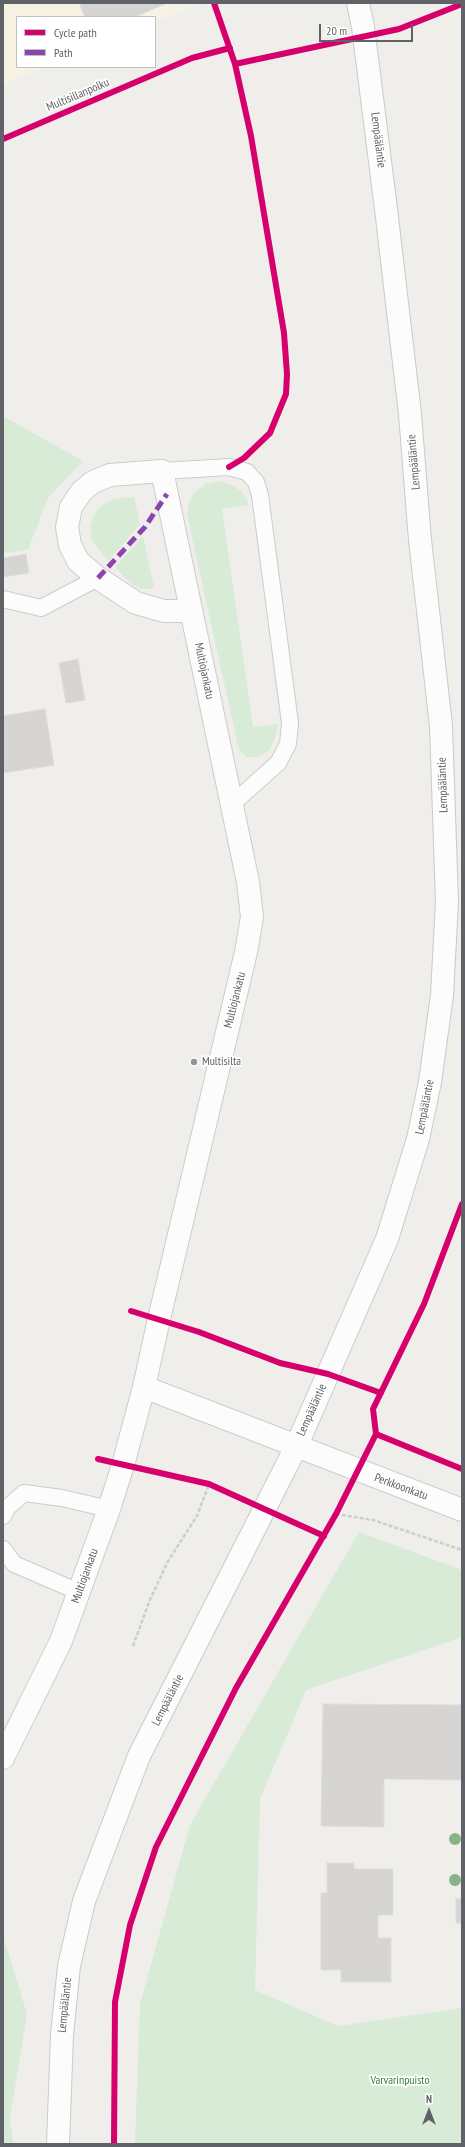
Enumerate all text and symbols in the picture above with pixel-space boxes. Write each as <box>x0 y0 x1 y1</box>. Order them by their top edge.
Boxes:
legend <box>16 16 156 68</box>
scale bar <box>321 16 415 42</box>
text: 20 m <box>326 23 347 38</box>
text: Cycle path <box>54 25 97 40</box>
text: Path <box>54 45 72 60</box>
street label: Multisillanpolku <box>44 75 112 115</box>
street label: Lempääläntie <box>367 111 389 169</box>
street label: Lempääläntie <box>404 434 424 490</box>
street label: Multiojankatu <box>191 641 217 701</box>
street label: Lempääläntie <box>435 757 451 813</box>
street label: Multiojankatu <box>221 970 249 1030</box>
place label: Multisilta <box>202 1055 241 1069</box>
marker: Multisilta <box>189 1057 199 1067</box>
street label: Lempääläntie <box>413 1078 437 1136</box>
street label: Lempääläntie <box>294 1382 330 1438</box>
street label: Perkkoonkatu <box>372 1471 430 1503</box>
street label: Multiojankatu <box>68 1547 102 1605</box>
street label: Lempääläntie <box>149 1672 187 1728</box>
street label: Lempääläntie <box>55 1977 75 2033</box>
park label: Varvarinpuisto <box>370 2074 430 2088</box>
north arrow <box>409 2091 449 2131</box>
text: N <box>426 2092 432 2106</box>

